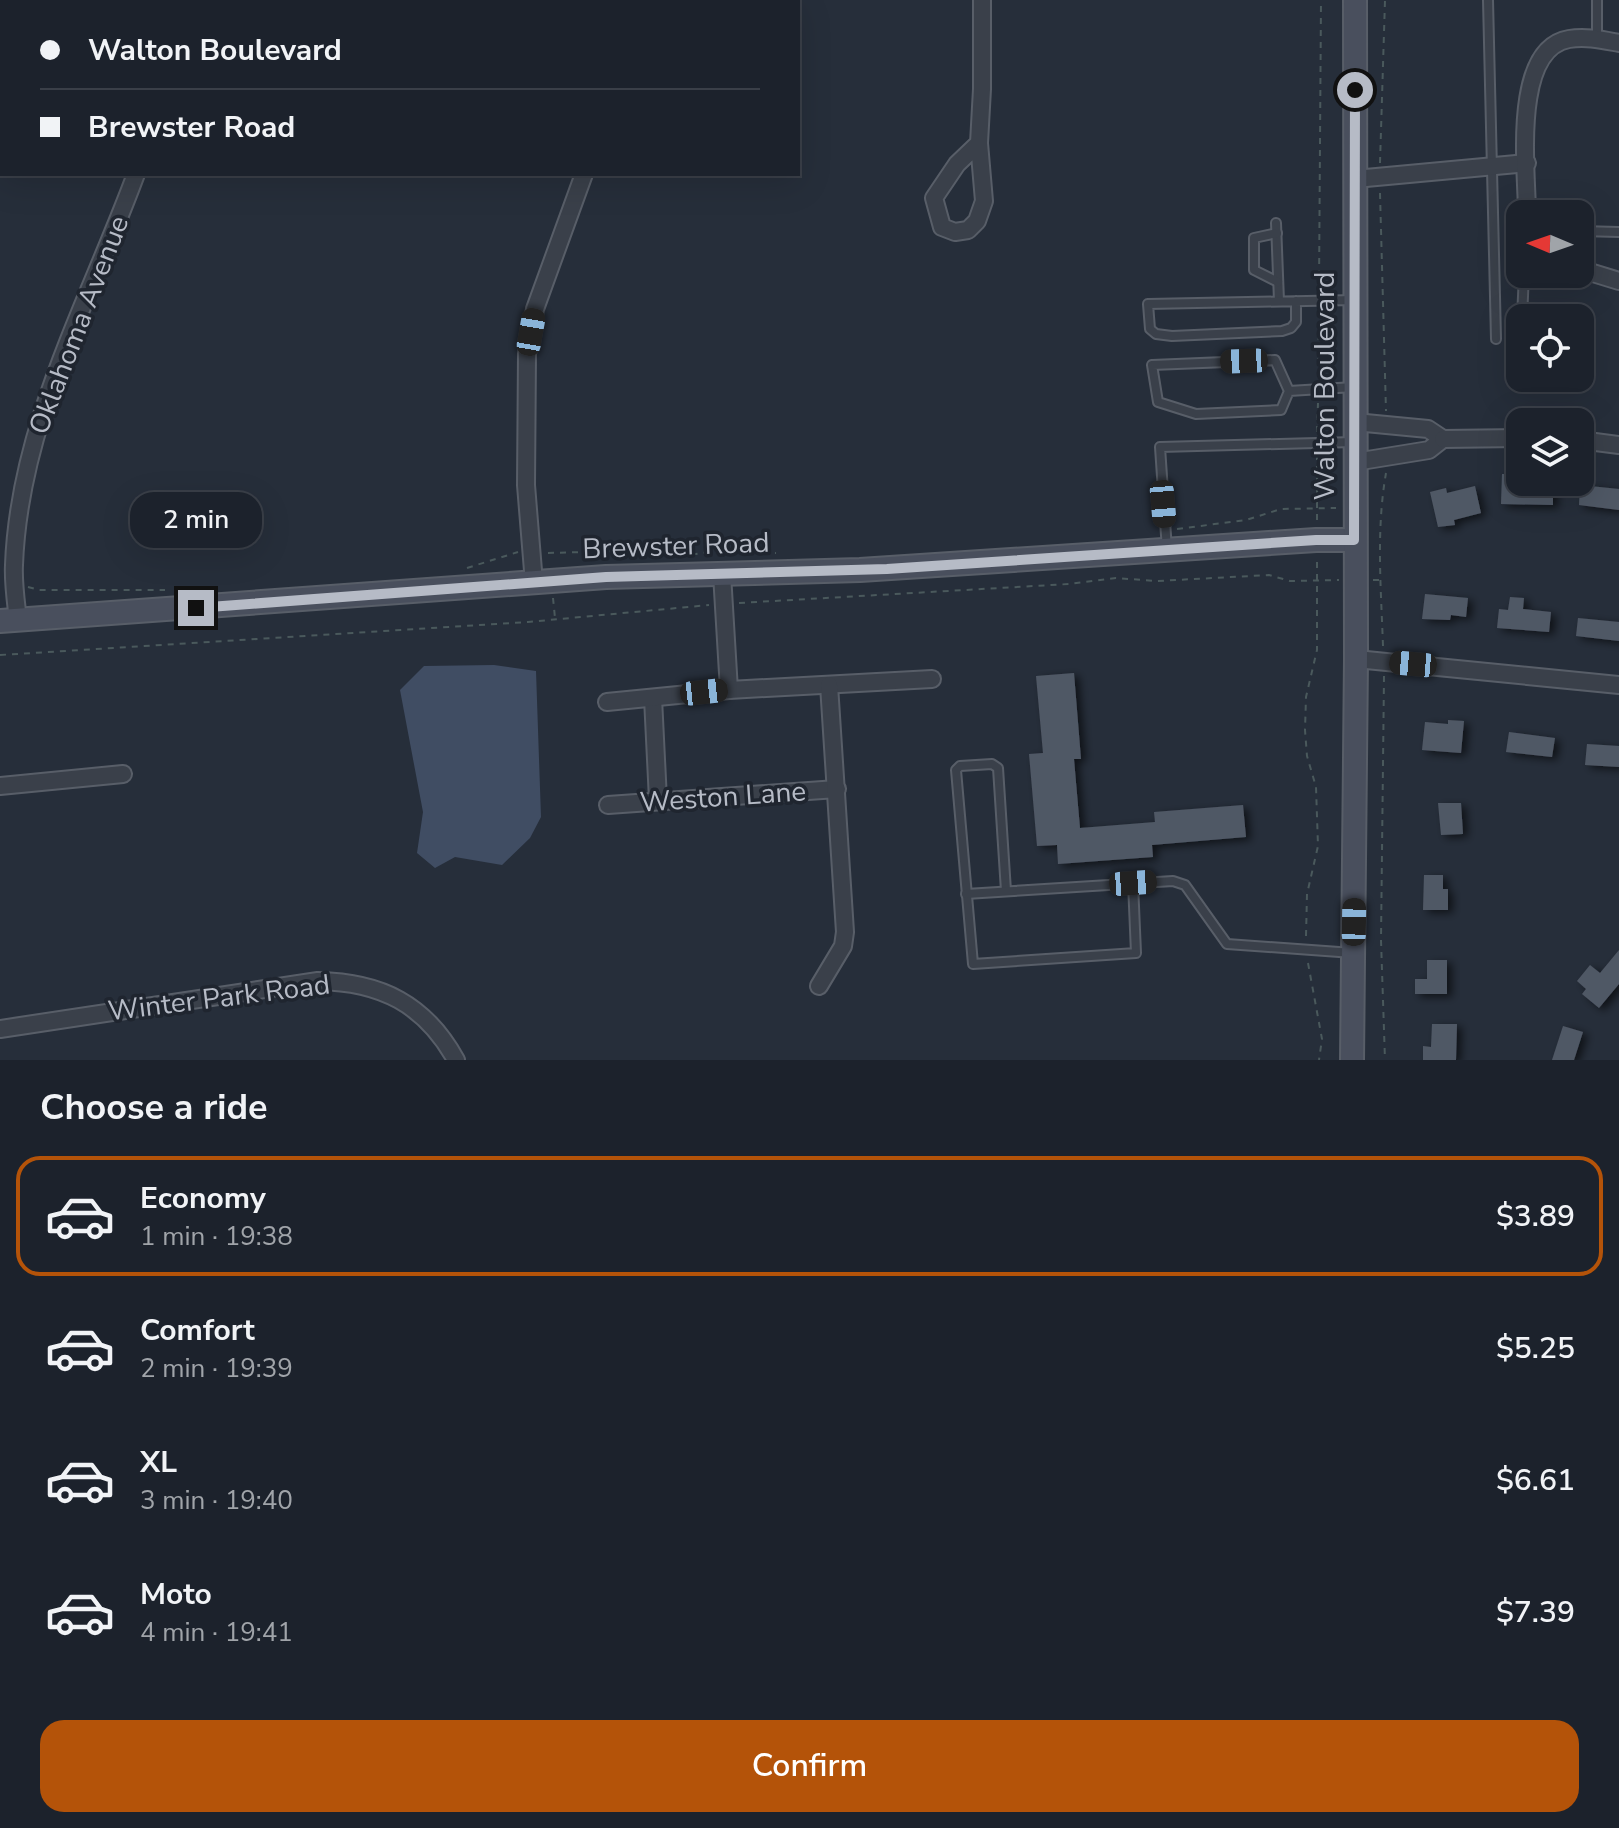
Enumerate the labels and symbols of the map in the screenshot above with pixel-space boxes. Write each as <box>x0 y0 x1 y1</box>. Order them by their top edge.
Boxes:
route start <box>1337 72 1373 108</box>
north arrow <box>1506 200 1594 288</box>
street label: Oklahoma Avenue <box>20 210 138 440</box>
street label: Walton Boulevard <box>1306 272 1344 500</box>
car <box>515 306 547 358</box>
car <box>1220 348 1268 374</box>
car <box>1149 479 1177 529</box>
callout: 2 min <box>130 492 262 548</box>
street label: Brewster Road <box>582 524 770 568</box>
route end <box>178 590 214 626</box>
car <box>1388 650 1438 678</box>
car <box>679 678 729 706</box>
street label: Weston Lane <box>639 772 807 822</box>
car <box>1108 869 1158 897</box>
car <box>1342 898 1366 946</box>
street label: Winter Park Road <box>106 966 332 1030</box>

